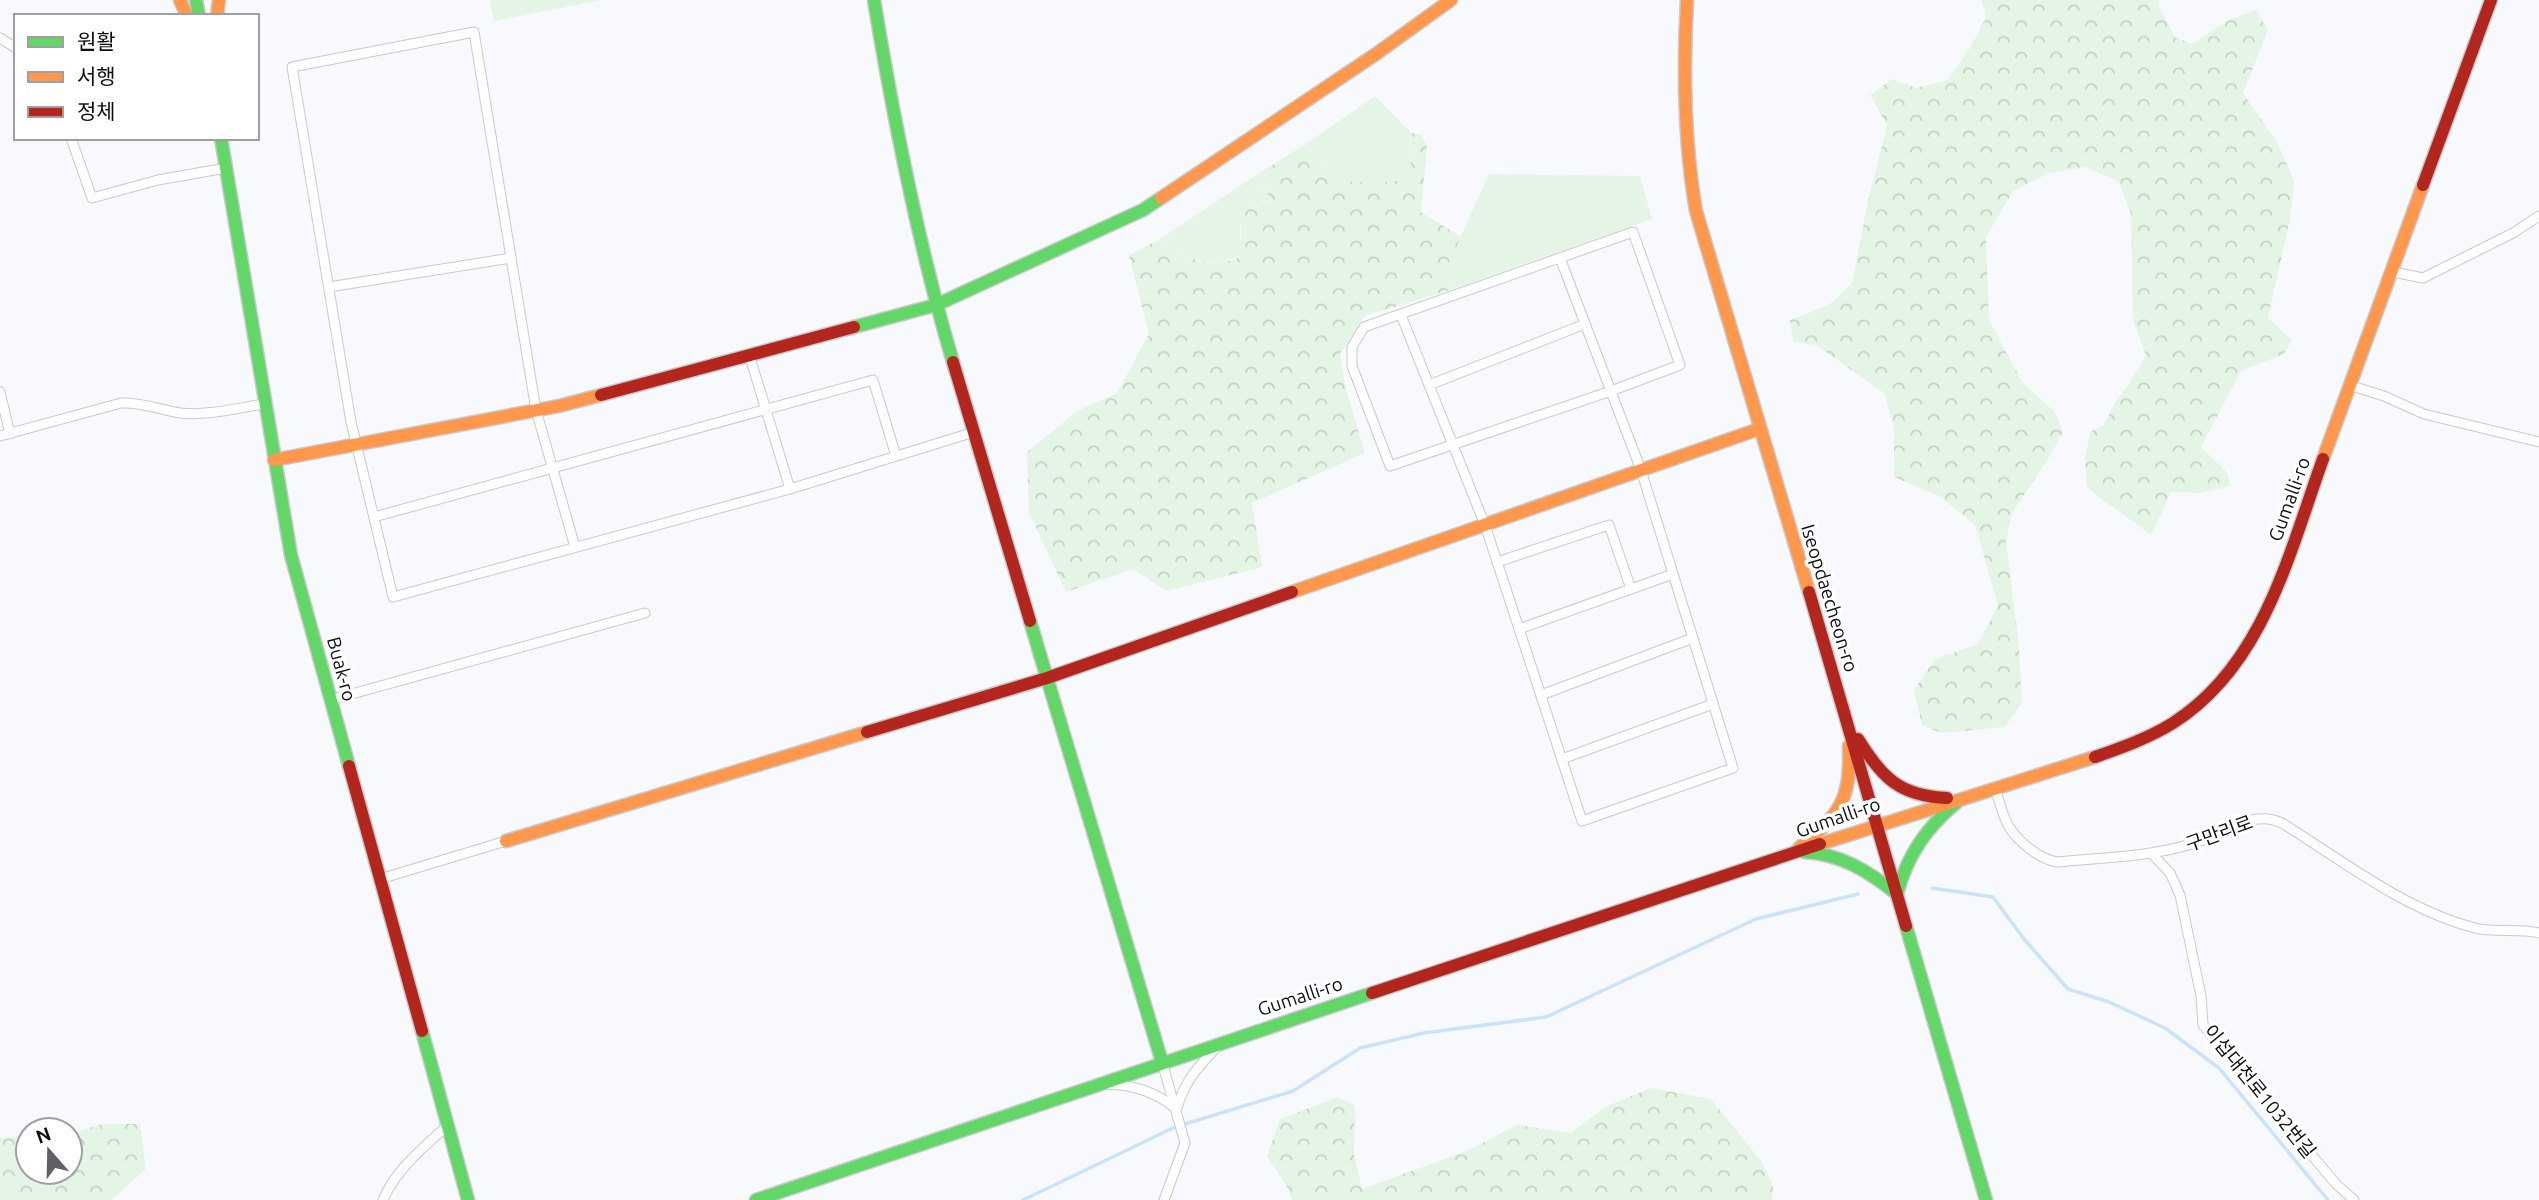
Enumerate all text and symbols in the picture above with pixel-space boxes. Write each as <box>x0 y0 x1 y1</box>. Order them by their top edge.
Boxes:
legend <box>14 14 259 140</box>
text: 원활 <box>77 29 116 53</box>
text: 서행 <box>77 64 116 88</box>
text: 정체 <box>77 99 116 123</box>
street label: Gumalli-ro <box>2264 454 2314 544</box>
street label: Iseopdaecheon-ro <box>1797 522 1863 674</box>
street label: Buak-ro <box>323 634 361 704</box>
street label: Gumalli-ro <box>1793 792 1883 842</box>
street label: 구만리로 <box>2182 811 2256 855</box>
street label: Gumalli-ro <box>1255 972 1345 1020</box>
street label: 이섭대천로1032번길 <box>2199 1020 2321 1162</box>
north arrow <box>14 1116 84 1186</box>
text: N <box>33 1122 54 1148</box>

